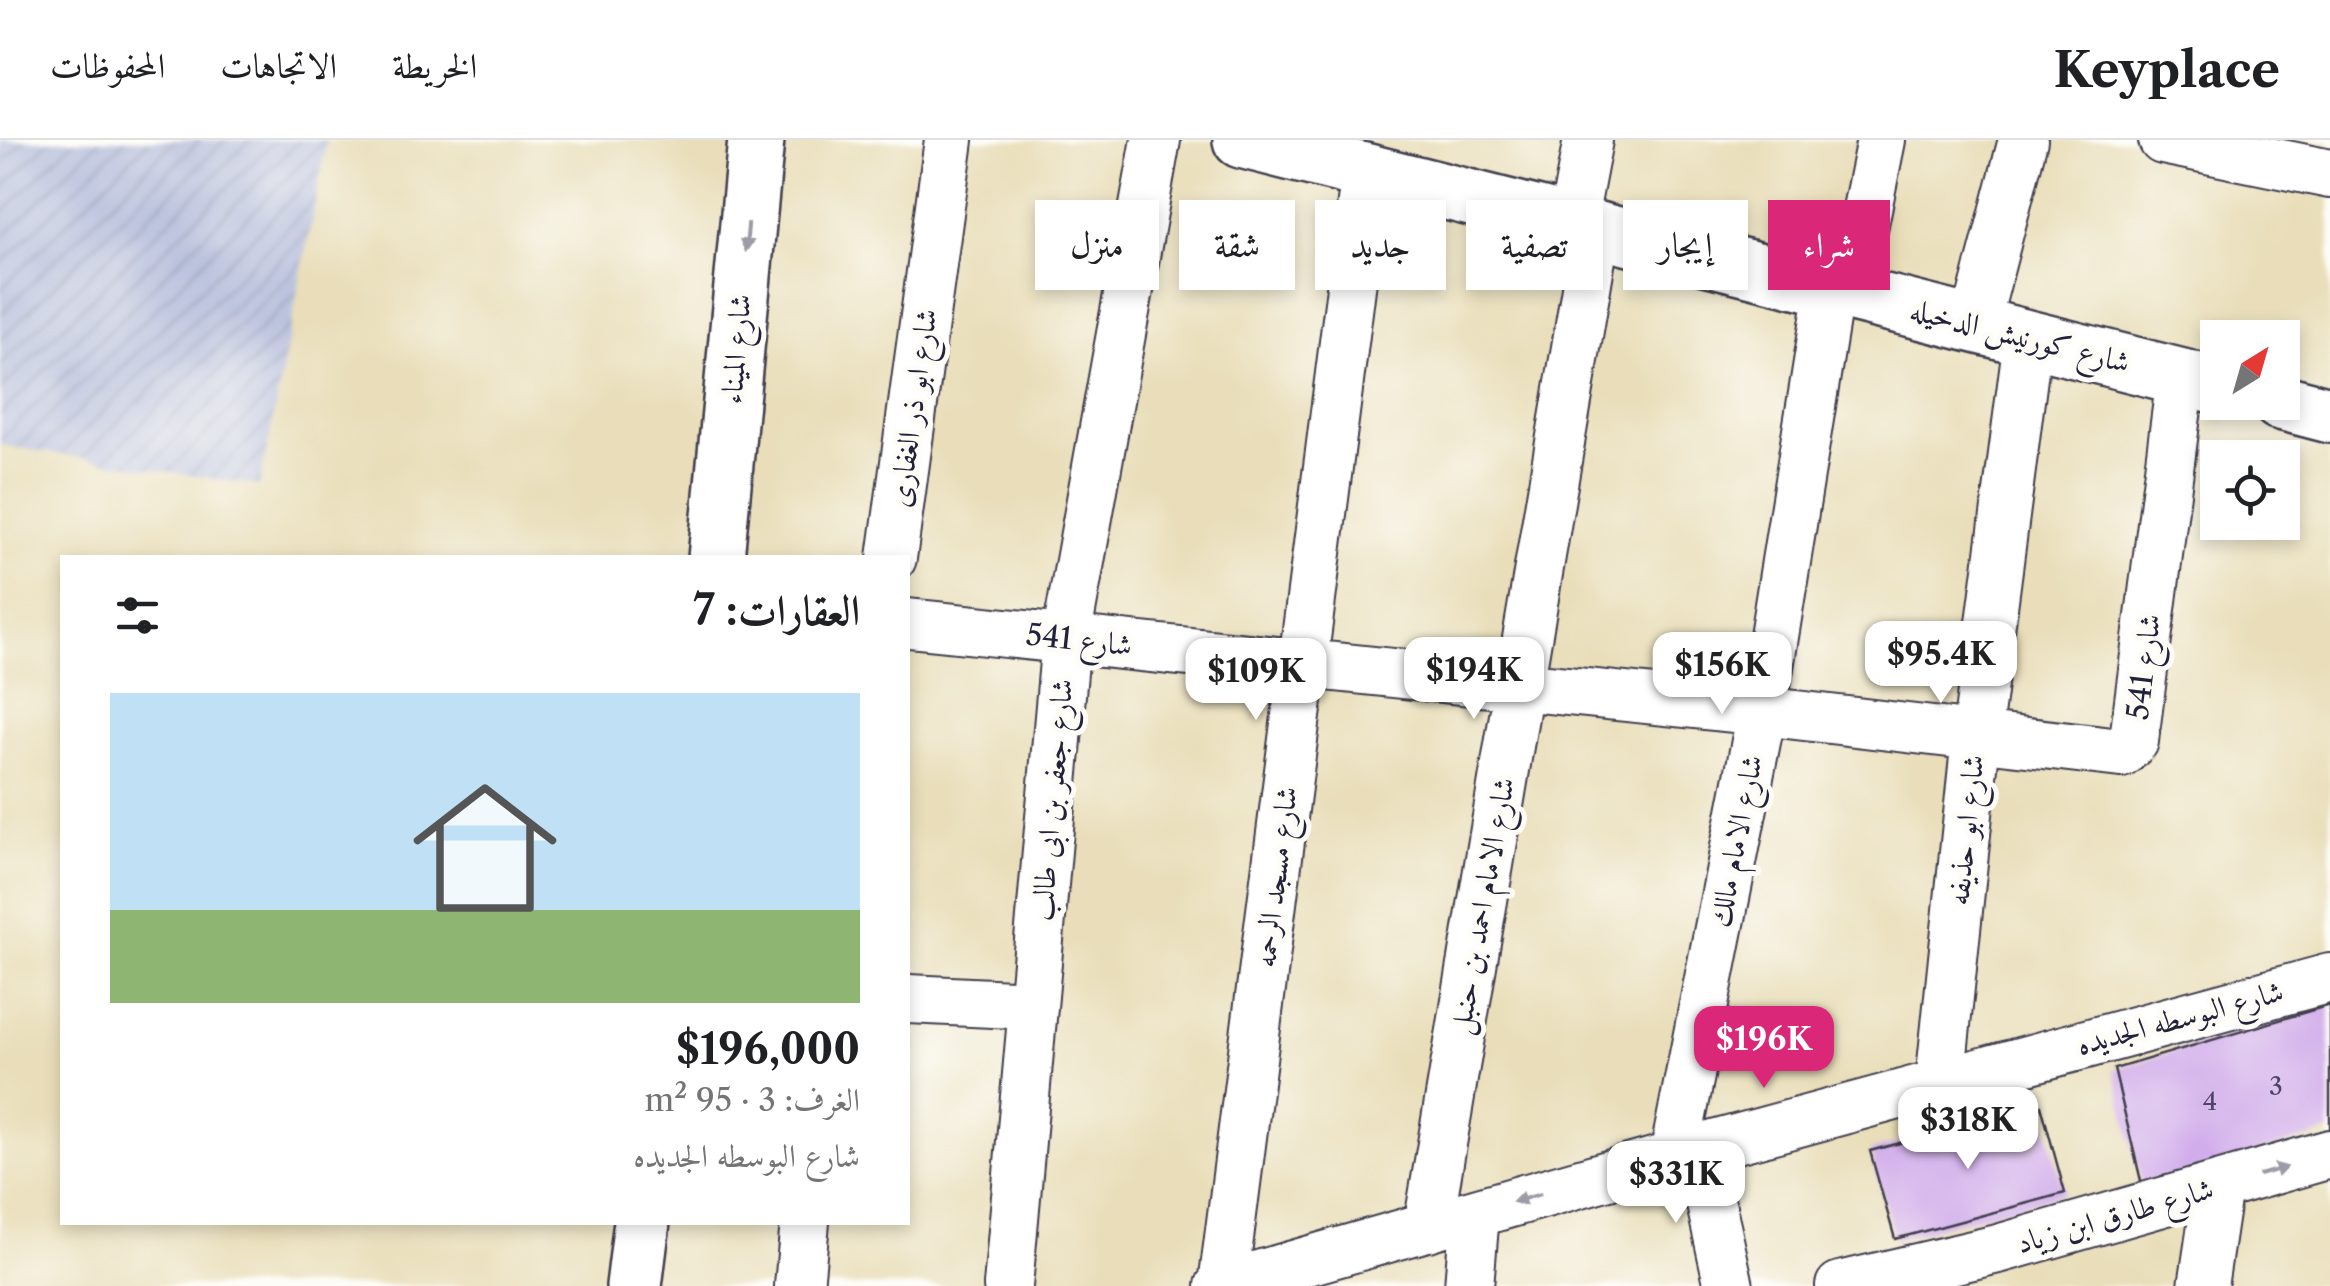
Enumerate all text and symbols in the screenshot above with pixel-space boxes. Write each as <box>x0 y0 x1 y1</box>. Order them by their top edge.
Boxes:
text: Keyplace <box>2053 40 2280 99</box>
text: المحفوظات <box>50 44 165 87</box>
text: الاتجاهات <box>220 44 337 87</box>
text: الخريطة <box>392 44 477 87</box>
chip: منزل <box>1035 200 1159 290</box>
chip: شقة <box>1179 200 1295 290</box>
chip: جديد <box>1315 200 1446 290</box>
chip: تصفية <box>1466 200 1603 290</box>
chip: إيجار <box>1623 200 1748 290</box>
chip: شراء <box>1768 200 1890 290</box>
one-way arrow <box>739 222 755 253</box>
street label: شارع كورنيش الدخيله <box>1905 290 2134 387</box>
street label: شارع الميناء <box>712 292 766 406</box>
street label: شارع ابو ذر الغفارى <box>880 306 952 510</box>
north arrow <box>2200 320 2300 420</box>
map controls <box>2200 320 2300 540</box>
button: locate <box>2200 440 2300 540</box>
text: العقارات: 7 <box>693 584 860 636</box>
icon: filters <box>110 588 165 643</box>
street label: شارع 541 <box>2119 612 2175 723</box>
street label: شارع 541 <box>1024 616 1134 670</box>
pin: $95.4K <box>1860 621 2022 706</box>
pin: $156K <box>1652 632 1792 717</box>
text: $95.4K <box>1887 634 1995 673</box>
pin: $194K <box>1404 637 1544 722</box>
pin: $109K <box>1186 638 1326 723</box>
text: $156K <box>1675 645 1769 684</box>
text: $194K <box>1426 650 1522 689</box>
text: $109K <box>1207 651 1305 690</box>
street label: شارع جعفر بن ابى طالب <box>1022 677 1087 923</box>
street label: شارع الامام مالك <box>1701 752 1778 932</box>
street label: شارع ابو حذيفه <box>1939 753 1999 908</box>
icon: home <box>395 758 575 938</box>
street label: شارع الامام احمد بن حنبل <box>1441 774 1530 1039</box>
street label: شارع مسجد الرحمه <box>1246 784 1312 970</box>
street label: شارع البوسطه الجديده <box>2072 972 2289 1070</box>
pin: $196K <box>1694 1006 1834 1091</box>
text: $196K <box>1716 1019 1812 1058</box>
text: $196,000 <box>676 1023 860 1075</box>
house number: 3 <box>2269 1071 2283 1102</box>
text: الغرف: 3 · 95 m² <box>645 1080 860 1119</box>
house number: 4 <box>2203 1086 2217 1117</box>
pin: $318K <box>1898 1087 2038 1172</box>
text: $318K <box>1920 1100 2016 1139</box>
text: شارع البوسطه الجديده <box>633 1136 860 1175</box>
pin: $331K <box>1606 1141 1746 1226</box>
text: $331K <box>1629 1154 1723 1193</box>
one-way arrow <box>2258 1163 2289 1178</box>
street label: شارع طارق ابن زياد <box>2012 1170 2220 1268</box>
one-way arrow <box>1511 1191 1542 1206</box>

